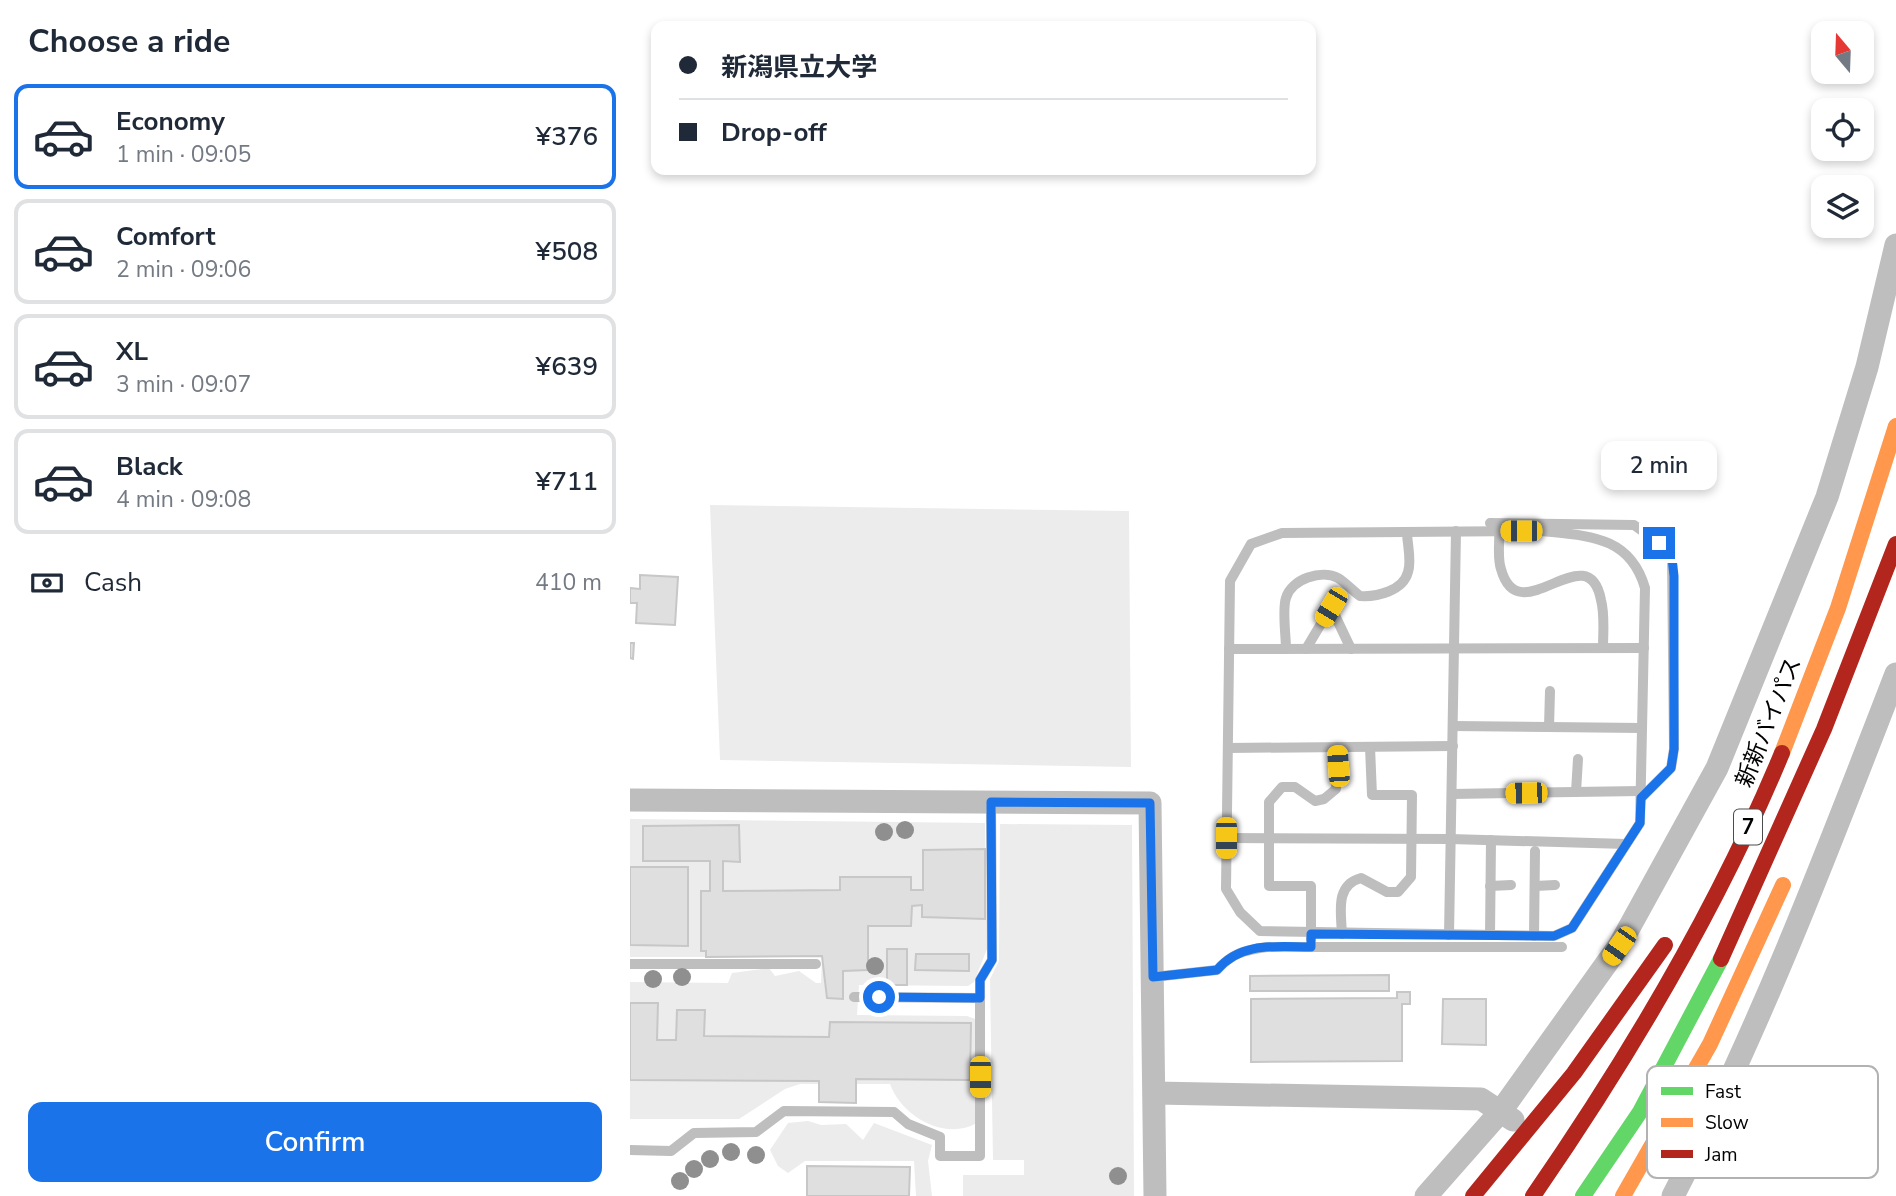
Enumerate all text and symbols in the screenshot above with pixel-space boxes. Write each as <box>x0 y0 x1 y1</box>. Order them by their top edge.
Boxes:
text: Choose a ride <box>28 20 230 63</box>
north arrow <box>1811 21 1874 84</box>
map controls <box>1811 21 1874 238</box>
text: 新潟県立大学 <box>721 50 877 85</box>
button: locate <box>1811 98 1874 161</box>
text: Economy <box>116 104 225 139</box>
icon: car <box>32 105 95 168</box>
text: Drop-off <box>721 115 827 150</box>
text: ¥376 <box>536 119 598 154</box>
text: 1 min · 09:05 <box>116 139 251 170</box>
button: layers <box>1811 175 1874 238</box>
text: Comfort <box>116 219 216 254</box>
icon: car <box>32 220 95 283</box>
text: ¥508 <box>536 234 598 269</box>
text: 2 min · 09:06 <box>116 254 251 285</box>
text: XL <box>116 334 148 369</box>
icon: car <box>32 335 95 398</box>
text: ¥639 <box>536 349 598 384</box>
text: 3 min · 09:07 <box>116 369 251 400</box>
callout: 2 min <box>1601 442 1717 490</box>
text: Black <box>116 449 183 484</box>
icon: car <box>32 450 95 513</box>
text: 2 min <box>1630 450 1688 481</box>
text: ¥711 <box>536 464 598 499</box>
text: 4 min · 09:08 <box>116 484 251 515</box>
car <box>1501 521 1543 542</box>
route end <box>1643 527 1675 559</box>
icon: cash <box>28 564 66 602</box>
text: Cash <box>84 565 142 600</box>
text: 410 m <box>535 567 602 598</box>
car <box>1312 584 1351 630</box>
street label: 新新バイパス <box>1728 653 1809 792</box>
car <box>1327 744 1350 788</box>
car <box>1505 782 1548 804</box>
road number: 7 <box>1734 810 1762 844</box>
car <box>1216 817 1237 859</box>
car <box>1599 923 1640 969</box>
route start <box>863 981 895 1013</box>
car <box>970 1056 991 1098</box>
legend <box>1647 1066 1878 1178</box>
text: Fast <box>1705 1079 1741 1105</box>
button: Confirm <box>28 1102 602 1182</box>
text: Slow <box>1705 1110 1749 1136</box>
text: Jam <box>1704 1142 1738 1168</box>

